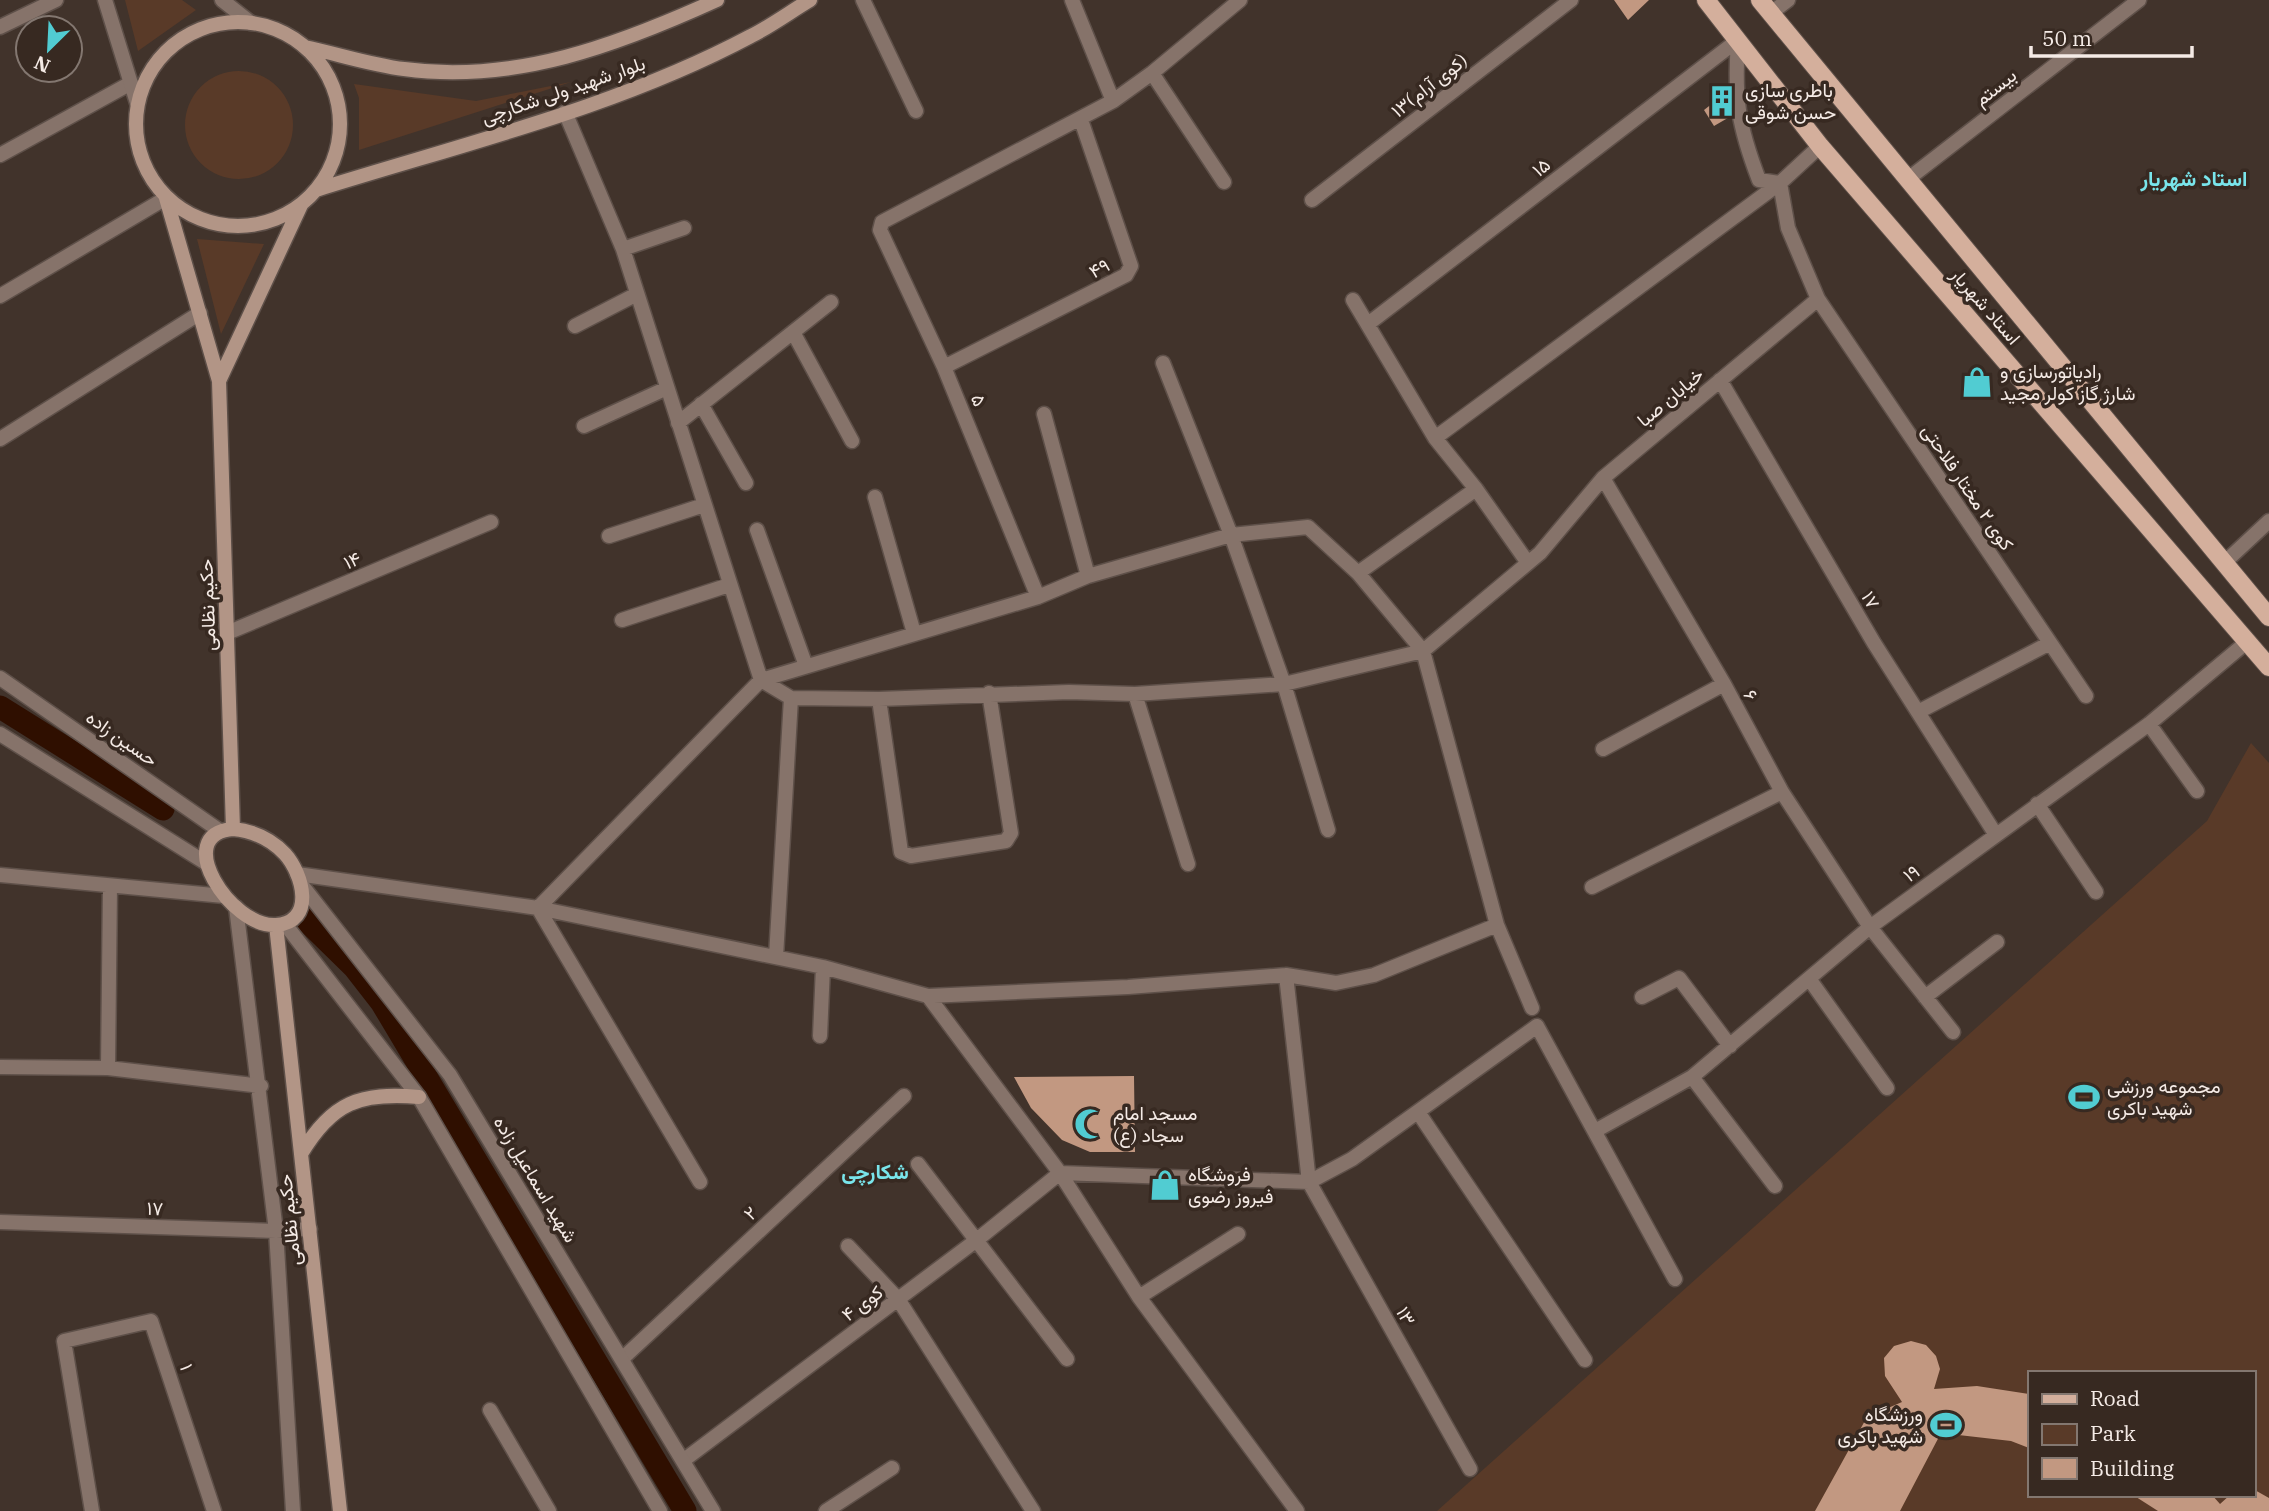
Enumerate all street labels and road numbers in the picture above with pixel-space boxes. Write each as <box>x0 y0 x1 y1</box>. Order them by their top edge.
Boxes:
street label: ۱۳(کوی آرام) <box>1386 48 1473 123</box>
street label: بلوار شهید ولی شکارچی <box>478 51 649 131</box>
street label: بیستم <box>1969 63 2022 112</box>
street label: ۱۵ <box>1527 152 1555 182</box>
street label: ۴۹ <box>1084 253 1114 283</box>
street label: استاد شهریار <box>1945 262 2026 349</box>
street label: خیابان صبا <box>1632 362 1708 432</box>
street label: ۵ <box>966 390 992 410</box>
street label: کوی ۲ مختار فلاحتی <box>1917 419 2019 555</box>
street label: ۱۴ <box>340 546 364 574</box>
street label: حکیم نظامی <box>193 559 222 651</box>
street label: ۱۷ <box>1856 587 1886 613</box>
street label: ۶ <box>1738 685 1764 705</box>
street label: حسین زاده <box>82 705 162 771</box>
street label: ۱۹ <box>1898 859 1924 887</box>
street label: شهید اسماعیل زاده <box>489 1111 583 1247</box>
street label: حکیم نظامی <box>272 1173 307 1267</box>
street label: ۱۷ <box>146 1196 164 1220</box>
street label: ۲ <box>738 1201 762 1225</box>
street label: کوی ۴ <box>837 1280 887 1326</box>
street label: ۱۳ <box>1391 1302 1421 1330</box>
street label: ۱ <box>175 1361 199 1373</box>

